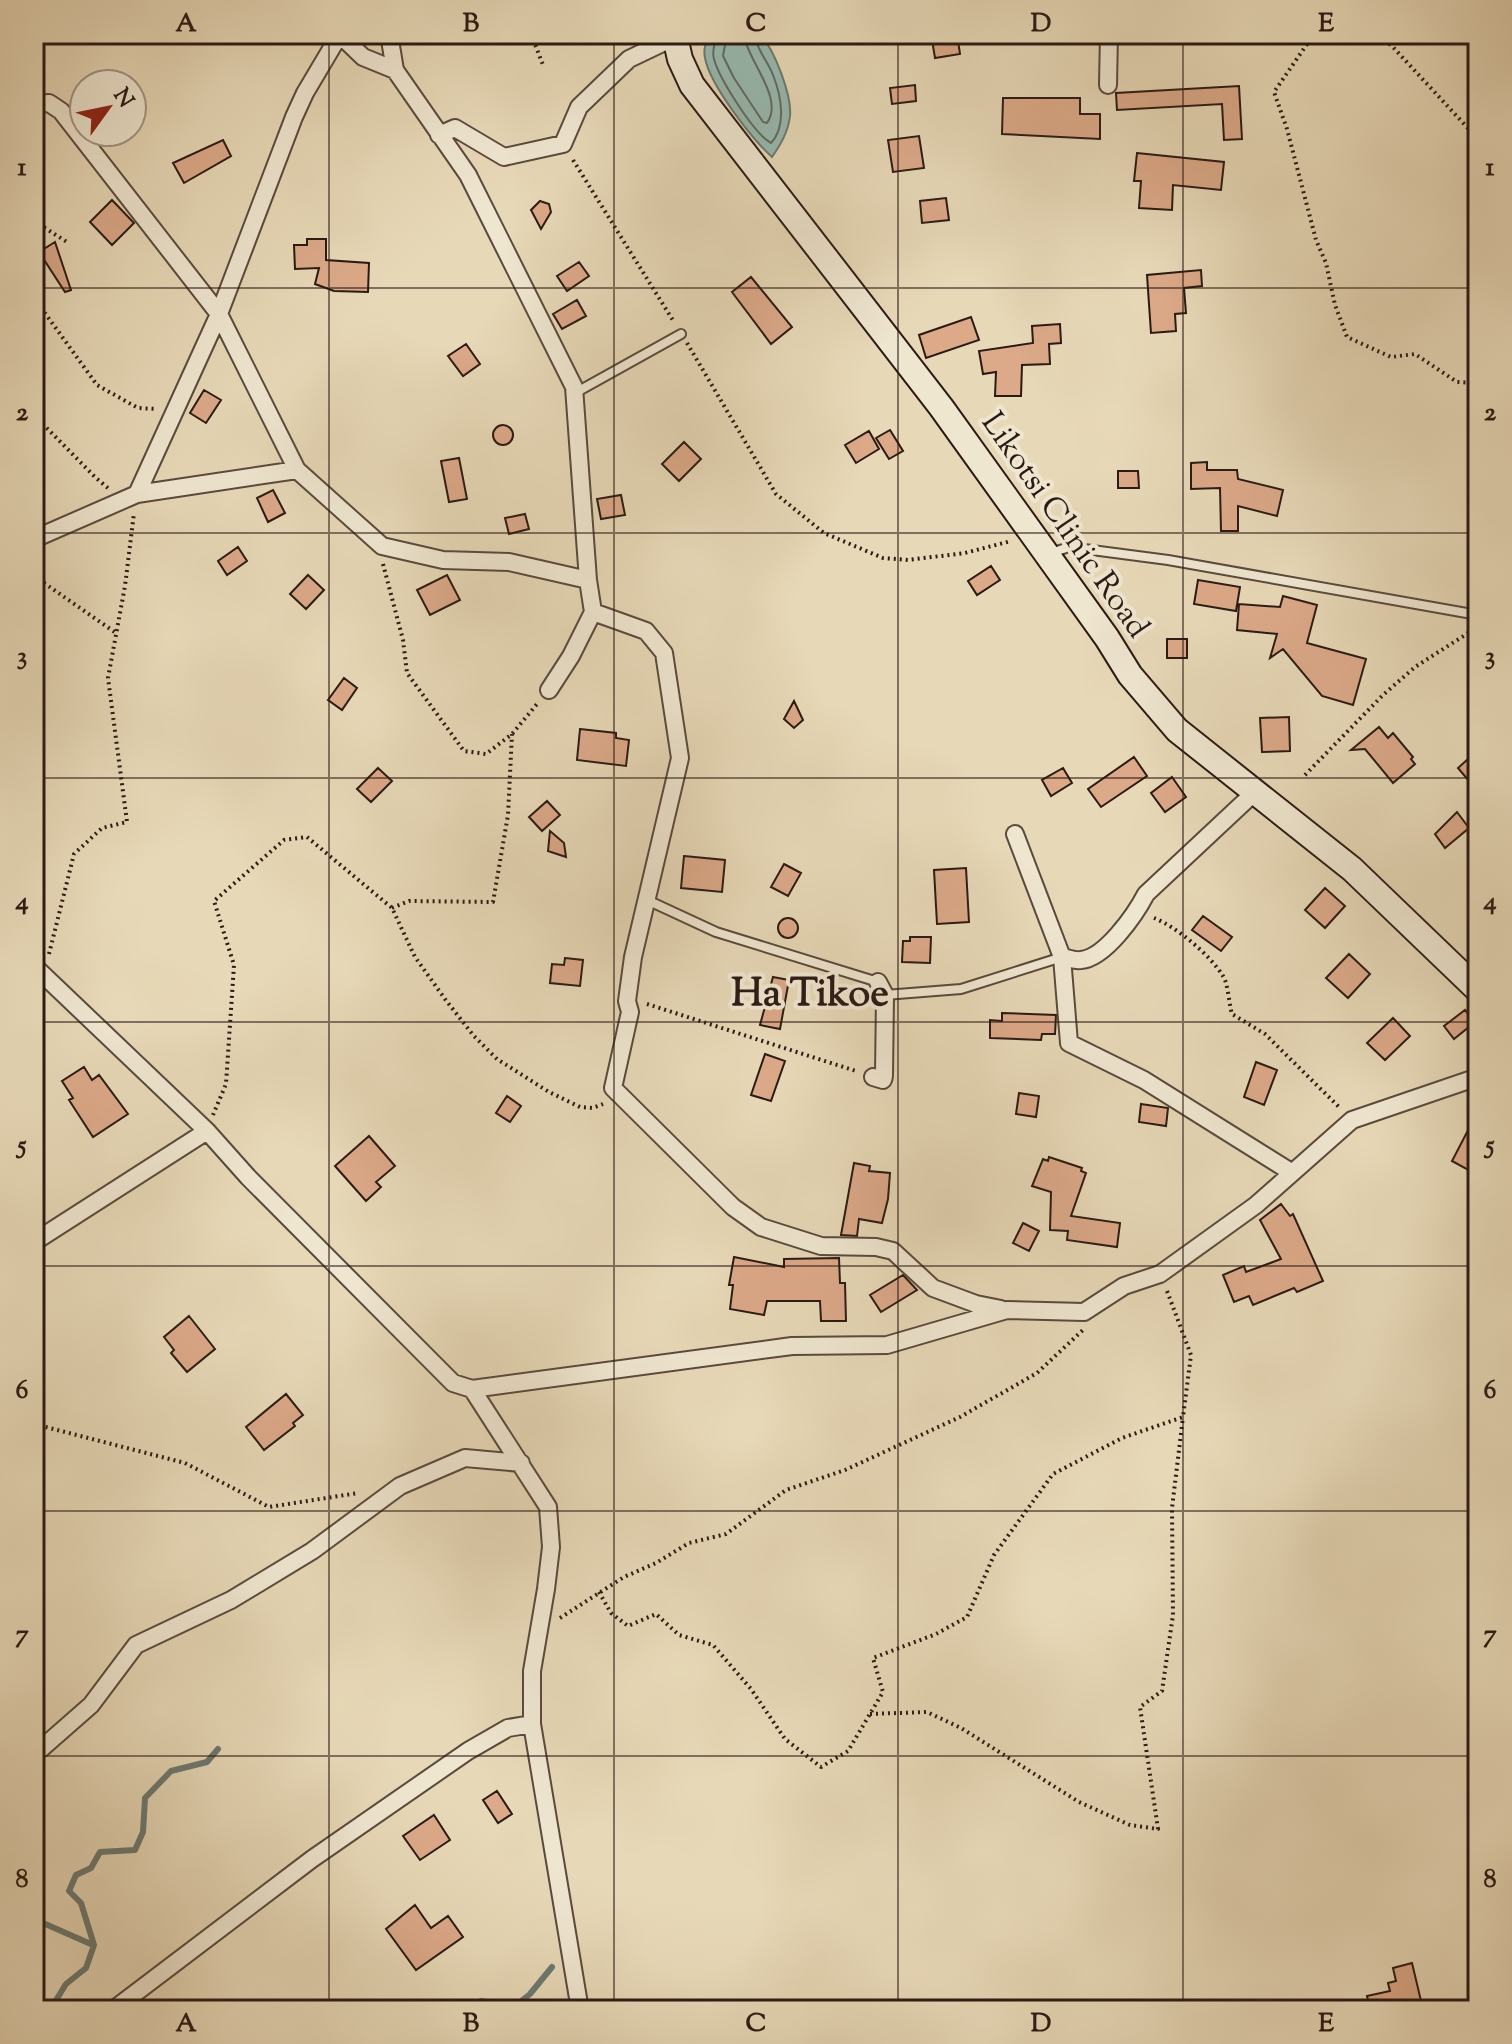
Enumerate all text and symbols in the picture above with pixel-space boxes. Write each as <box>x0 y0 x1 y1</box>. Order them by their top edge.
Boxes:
text: A <box>175 6 197 43</box>
text: B <box>463 6 480 43</box>
text: C <box>746 6 766 43</box>
text: D <box>1031 6 1051 43</box>
text: E <box>1318 6 1334 43</box>
north arrow <box>68 68 148 148</box>
text: N <box>104 83 141 115</box>
text: 1 <box>18 150 27 187</box>
text: 1 <box>1486 150 1495 187</box>
text: 2 <box>16 395 29 432</box>
text: 2 <box>1484 395 1497 432</box>
street label: Likotsi Clinic Road <box>969 403 1159 649</box>
text: 3 <box>17 639 27 676</box>
text: 3 <box>1485 639 1495 676</box>
text: 4 <box>14 884 29 921</box>
text: 4 <box>1482 884 1497 921</box>
district label: Ha Tikoe <box>731 967 889 1024</box>
text: 5 <box>16 1128 27 1165</box>
text: 5 <box>1484 1128 1495 1165</box>
text: 6 <box>16 1373 29 1410</box>
text: 6 <box>1484 1373 1497 1410</box>
text: 7 <box>15 1617 29 1654</box>
text: 7 <box>1483 1617 1497 1654</box>
text: 8 <box>15 1862 29 1899</box>
text: 8 <box>1483 1862 1497 1899</box>
text: A <box>175 2006 197 2043</box>
text: B <box>463 2006 480 2043</box>
text: C <box>746 2006 766 2043</box>
text: D <box>1031 2006 1051 2043</box>
text: E <box>1318 2006 1334 2043</box>

